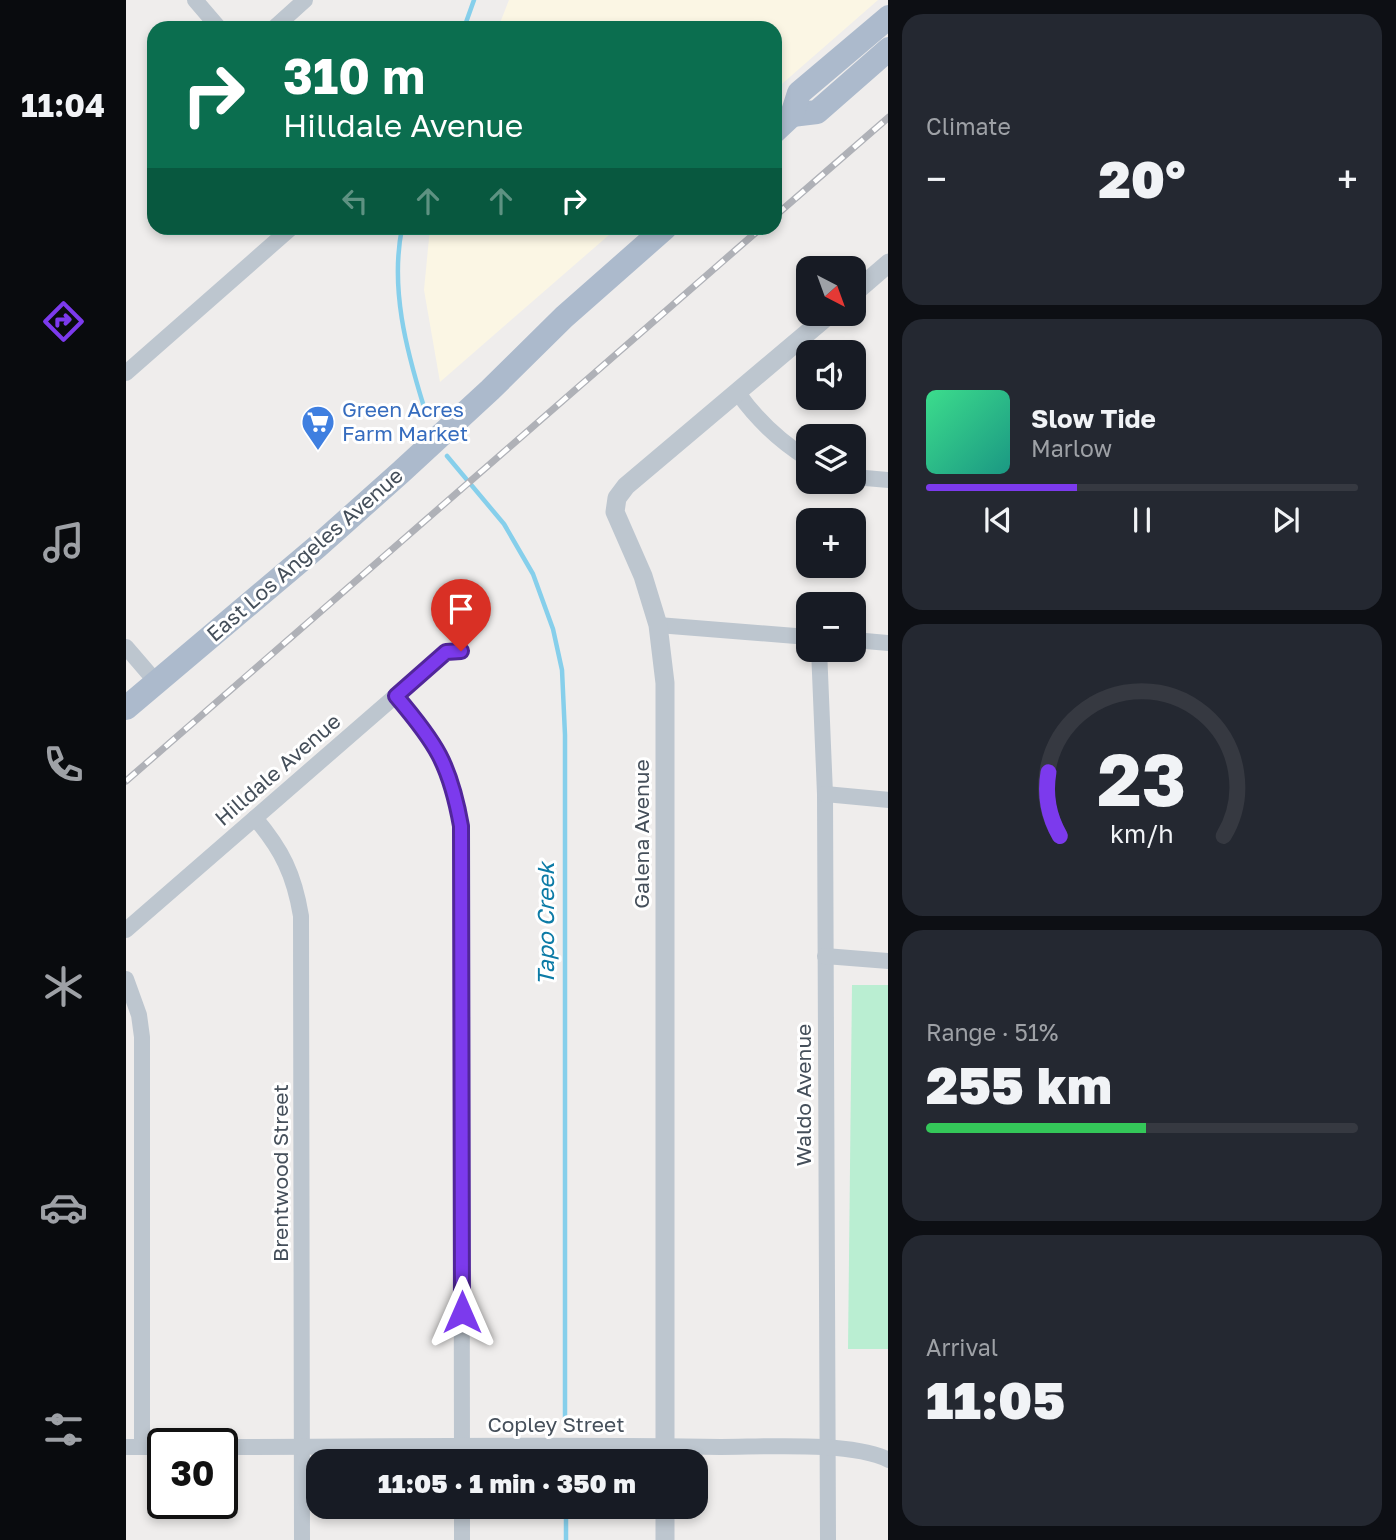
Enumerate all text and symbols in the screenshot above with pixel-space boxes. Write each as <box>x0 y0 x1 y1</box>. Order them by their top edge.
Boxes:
text: 310 m <box>283 46 425 105</box>
icon: right <box>168 49 259 140</box>
text: 11:04 <box>21 86 105 124</box>
text: Hilldale Avenue <box>283 106 523 144</box>
text: Climate <box>926 112 1011 140</box>
text: 20° <box>1099 147 1185 209</box>
text: − <box>926 156 947 201</box>
text: + <box>1337 156 1358 201</box>
icon: left <box>336 182 374 220</box>
icon: ahead <box>409 182 447 220</box>
icon: ahead <box>482 182 520 220</box>
icon: right <box>555 182 593 220</box>
north arrow <box>796 256 866 326</box>
map controls <box>796 256 866 662</box>
icon: directions <box>39 297 88 346</box>
button: sound <box>796 340 866 410</box>
place label: Green Acres Farm Market <box>342 396 468 446</box>
supermarket icon: Green Acres Farm Market <box>299 403 337 452</box>
text: Slow Tide <box>1031 403 1156 434</box>
button: layers <box>796 424 866 494</box>
text: Marlow <box>1031 434 1112 462</box>
street label: East Los Angeles Avenue <box>201 462 408 646</box>
icon: previous <box>979 501 1017 539</box>
icon: pause <box>1123 501 1161 539</box>
icon: next <box>1267 501 1305 539</box>
button: + <box>796 508 866 578</box>
icon: music <box>39 518 88 567</box>
pin <box>431 579 491 651</box>
icon: arrive <box>442 590 480 628</box>
button: − <box>796 592 866 662</box>
street label: Hilldale Avenue <box>209 708 345 831</box>
text: 23 <box>1098 735 1186 822</box>
icon: phone <box>39 740 88 789</box>
street label: Galena Avenue <box>628 759 654 909</box>
text: km/h <box>1110 818 1174 849</box>
water label: Tapo Creek <box>531 861 559 985</box>
icon: climate <box>39 962 88 1011</box>
text: Range · 51% <box>926 1018 1058 1046</box>
street label: Waldo Avenue <box>790 1024 816 1166</box>
text: 255 km <box>926 1053 1112 1115</box>
street label: Brentwood Street <box>267 1084 293 1262</box>
icon: car <box>39 1183 88 1232</box>
position arrow <box>425 1275 499 1349</box>
text: Arrival <box>926 1333 998 1361</box>
text: 11:05 <box>926 1368 1065 1430</box>
icon: filters <box>39 1405 88 1454</box>
street label: Copley Street <box>487 1411 625 1437</box>
speed limit sign: 30 <box>147 1428 238 1519</box>
text: 11:05 · 1 min · 350 m <box>378 1468 636 1499</box>

